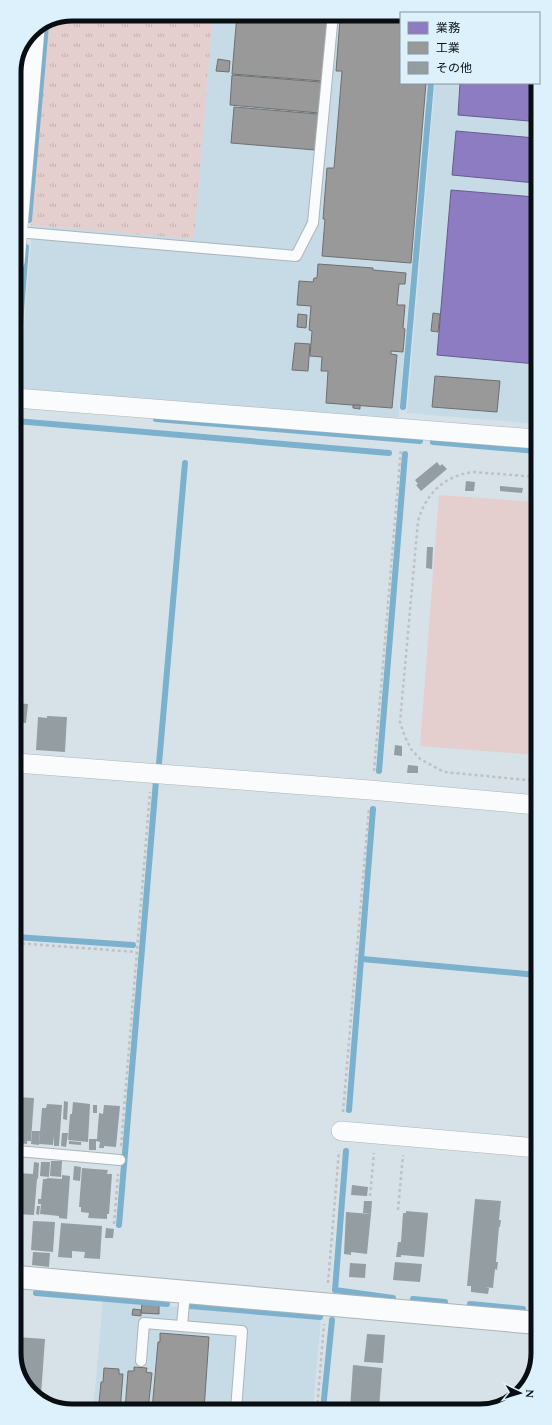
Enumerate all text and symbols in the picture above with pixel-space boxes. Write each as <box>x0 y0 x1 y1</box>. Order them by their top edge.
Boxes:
legend <box>400 12 540 84</box>
text: 業務 <box>436 19 460 38</box>
text: 工業 <box>436 39 460 58</box>
text: その他 <box>436 59 472 78</box>
north arrow <box>500 1373 540 1413</box>
text: N <box>521 1389 538 1399</box>

